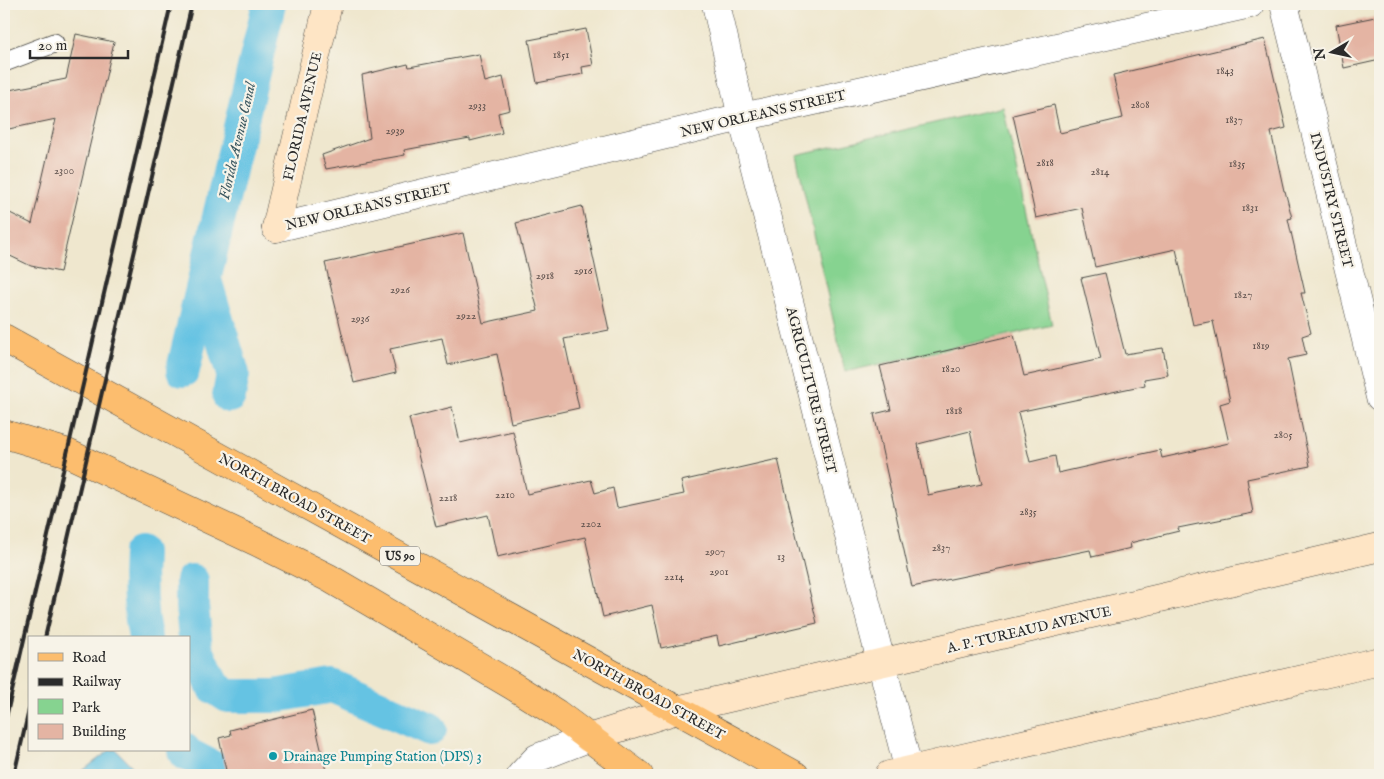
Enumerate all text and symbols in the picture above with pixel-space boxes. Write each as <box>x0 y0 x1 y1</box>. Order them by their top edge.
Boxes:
scale bar <box>30 28 128 60</box>
north arrow <box>1306 28 1356 78</box>
text: 20 m <box>38 36 68 55</box>
text: N <box>1310 46 1330 62</box>
house number: 1851 <box>553 48 569 62</box>
street label: FLORIDA AVENUE <box>279 50 327 182</box>
house number: 1843 <box>1216 64 1234 78</box>
water label: Florida Avenue Canal <box>215 79 261 201</box>
street label: NEW ORLEANS STREET <box>679 86 848 142</box>
house number: 2808 <box>1130 98 1150 112</box>
house number: 2933 <box>468 99 486 113</box>
house number: 1837 <box>1225 113 1243 127</box>
house number: 2939 <box>386 124 405 138</box>
street label: INDUSTRY STREET <box>1305 131 1357 271</box>
house number: 2818 <box>1036 156 1054 170</box>
house number: 1835 <box>1229 157 1245 171</box>
house number: 2300 <box>54 164 74 178</box>
house number: 2814 <box>1091 165 1110 179</box>
street label: NEW ORLEANS STREET <box>284 179 453 235</box>
house number: 1831 <box>1242 201 1258 215</box>
house number: 2916 <box>574 264 593 278</box>
house number: 2918 <box>536 269 554 283</box>
house number: 2926 <box>390 283 410 297</box>
house number: 1827 <box>1234 288 1252 302</box>
street label: AGRICULTURE STREET <box>781 304 841 476</box>
house number: 2922 <box>456 309 476 323</box>
house number: 2936 <box>351 312 370 326</box>
house number: 1819 <box>1252 339 1270 353</box>
house number: 1820 <box>942 362 960 376</box>
house number: 1818 <box>946 404 962 418</box>
house number: 2805 <box>1274 428 1292 442</box>
street label: NORTH BROAD STREET <box>215 450 374 549</box>
house number: 2210 <box>495 488 515 502</box>
house number: 2218 <box>439 491 457 505</box>
house number: 2835 <box>1019 505 1037 519</box>
house number: 2202 <box>581 517 601 531</box>
house number: 2837 <box>932 541 950 555</box>
house number: 2907 <box>705 545 725 559</box>
road number: US 90 <box>380 546 420 566</box>
house number: 13 <box>777 550 785 564</box>
house number: 2901 <box>709 565 729 579</box>
house number: 2214 <box>664 570 685 584</box>
street label: A. P. TUREAUD AVENUE <box>944 602 1113 658</box>
legend <box>28 636 190 752</box>
street label: NORTH BROAD STREET <box>569 646 728 745</box>
text: Road <box>72 648 107 667</box>
text: Railway <box>72 672 122 691</box>
text: Park <box>72 698 102 717</box>
text: Building <box>72 722 127 741</box>
place label: Drainage Pumping Station (DPS) 3 <box>283 748 482 766</box>
marker: Drainage Pumping Station (DPS) 3 <box>267 750 279 762</box>

